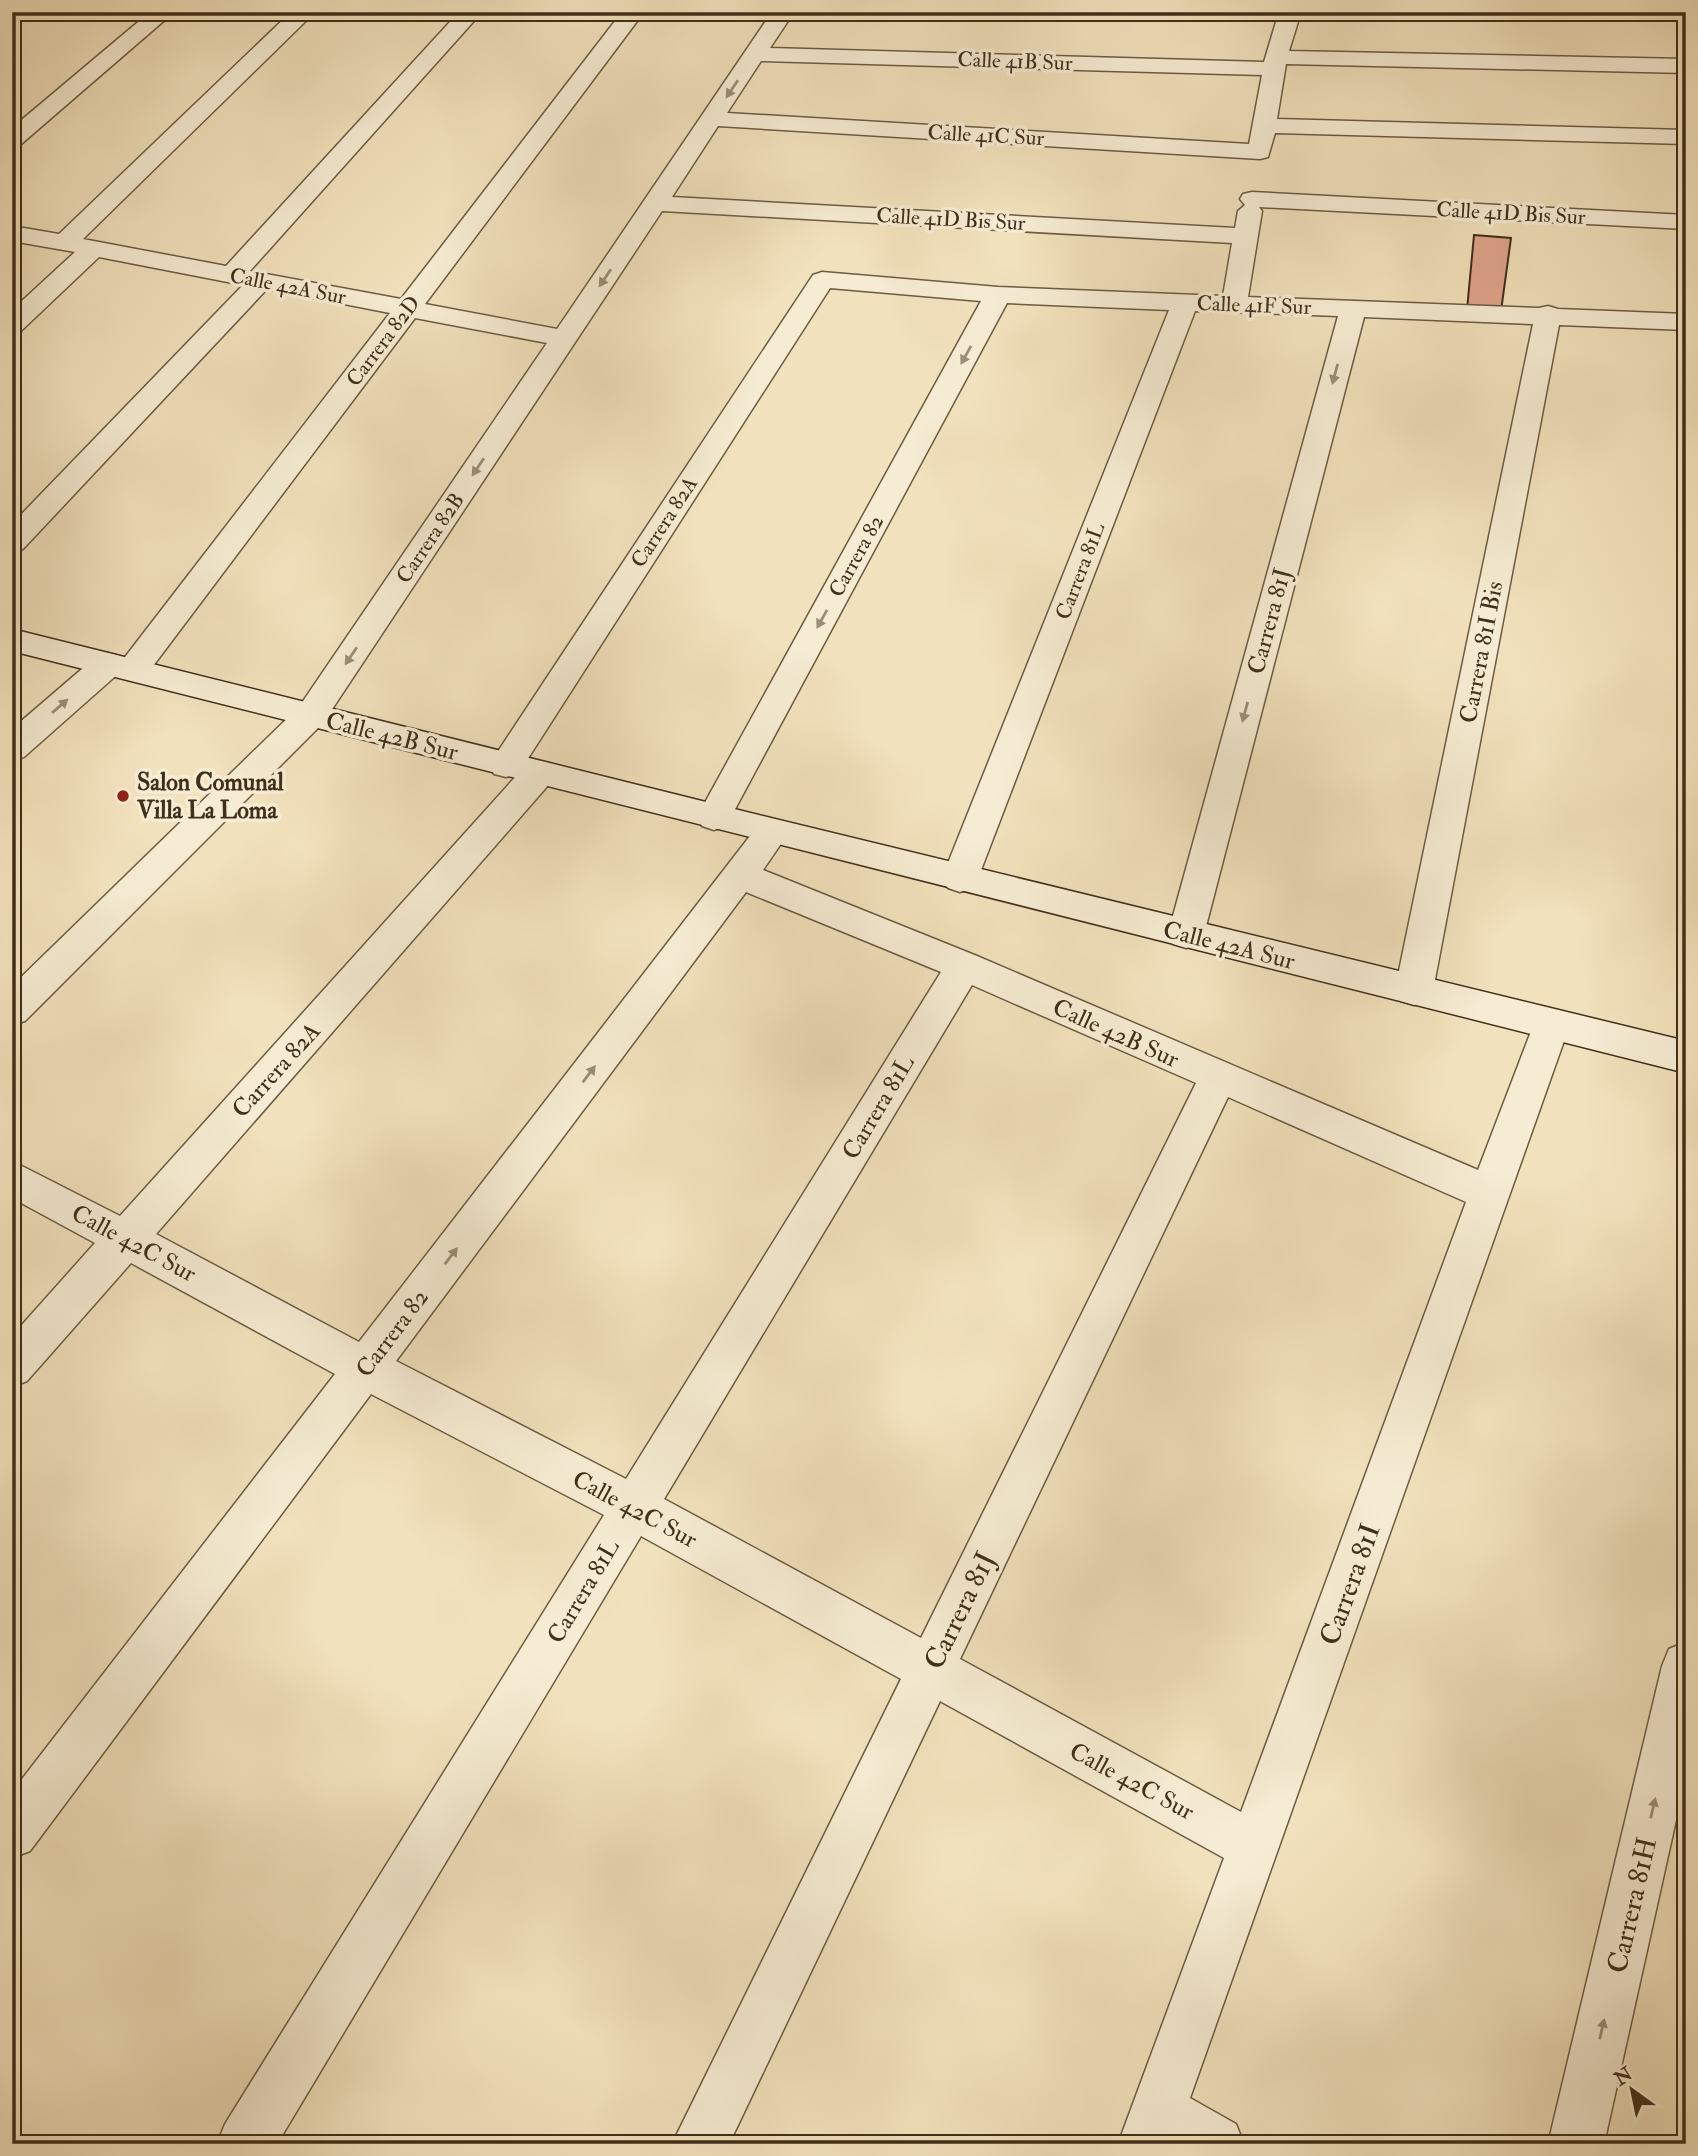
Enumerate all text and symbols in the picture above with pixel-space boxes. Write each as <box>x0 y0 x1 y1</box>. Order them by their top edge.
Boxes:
street label: Calle 41B Sur <box>957 46 1073 77</box>
one-way arrow <box>725 80 739 98</box>
street label: Calle 41C Sur <box>927 119 1045 152</box>
street label: Calle 41D Bis Sur <box>1436 196 1586 231</box>
street label: Calle 41D Bis Sur <box>876 202 1026 237</box>
street label: Calle 42A Sur <box>228 262 348 311</box>
one-way arrow <box>598 269 612 287</box>
street label: Calle 41F Sur <box>1196 290 1312 321</box>
street label: Carrera 82D <box>340 291 426 392</box>
one-way arrow <box>960 345 972 365</box>
one-way arrow <box>1329 363 1340 385</box>
one-way arrow <box>471 458 485 476</box>
street label: Carrera 82A <box>625 472 704 573</box>
street label: Carrera 82B <box>390 488 471 589</box>
street label: Carrera 82 <box>823 510 890 602</box>
street label: Carrera 81L <box>1050 519 1111 624</box>
street label: Carrera 81J <box>1240 564 1299 678</box>
street label: Carrera 81I Bis <box>1453 579 1510 726</box>
one-way arrow <box>816 609 828 629</box>
one-way arrow <box>344 647 358 665</box>
one-way arrow <box>51 698 69 714</box>
one-way arrow <box>1239 701 1250 723</box>
street label: Calle 42B Sur <box>323 705 461 768</box>
place label: Salon Comunal Villa La Loma <box>136 767 284 826</box>
marker: Salon Comunal Villa La Loma <box>115 788 131 804</box>
street label: Calle 42A Sur <box>1160 914 1298 977</box>
street label: Calle 42B Sur <box>1048 992 1184 1075</box>
street label: Carrera 82A <box>225 1016 327 1124</box>
street label: Carrera 81L <box>835 1049 922 1165</box>
one-way arrow <box>581 1066 596 1084</box>
street label: Calle 42C Sur <box>66 1198 202 1289</box>
one-way arrow <box>444 1246 458 1265</box>
street label: Carrera 82 <box>349 1283 436 1384</box>
street label: Calle 42C Sur <box>567 1464 703 1555</box>
street label: Carrera 81I <box>1312 1519 1389 1650</box>
street label: Carrera 81L <box>540 1533 627 1649</box>
street label: Carrera 81J <box>917 1546 1004 1675</box>
street label: Calle 42C Sur <box>1064 1736 1200 1827</box>
one-way arrow <box>1648 1797 1659 1819</box>
street label: Carrera 81H <box>1600 1834 1665 1977</box>
one-way arrow <box>1597 2018 1608 2040</box>
north arrow <box>1596 2054 1666 2124</box>
text: N <box>1609 2061 1638 2092</box>

